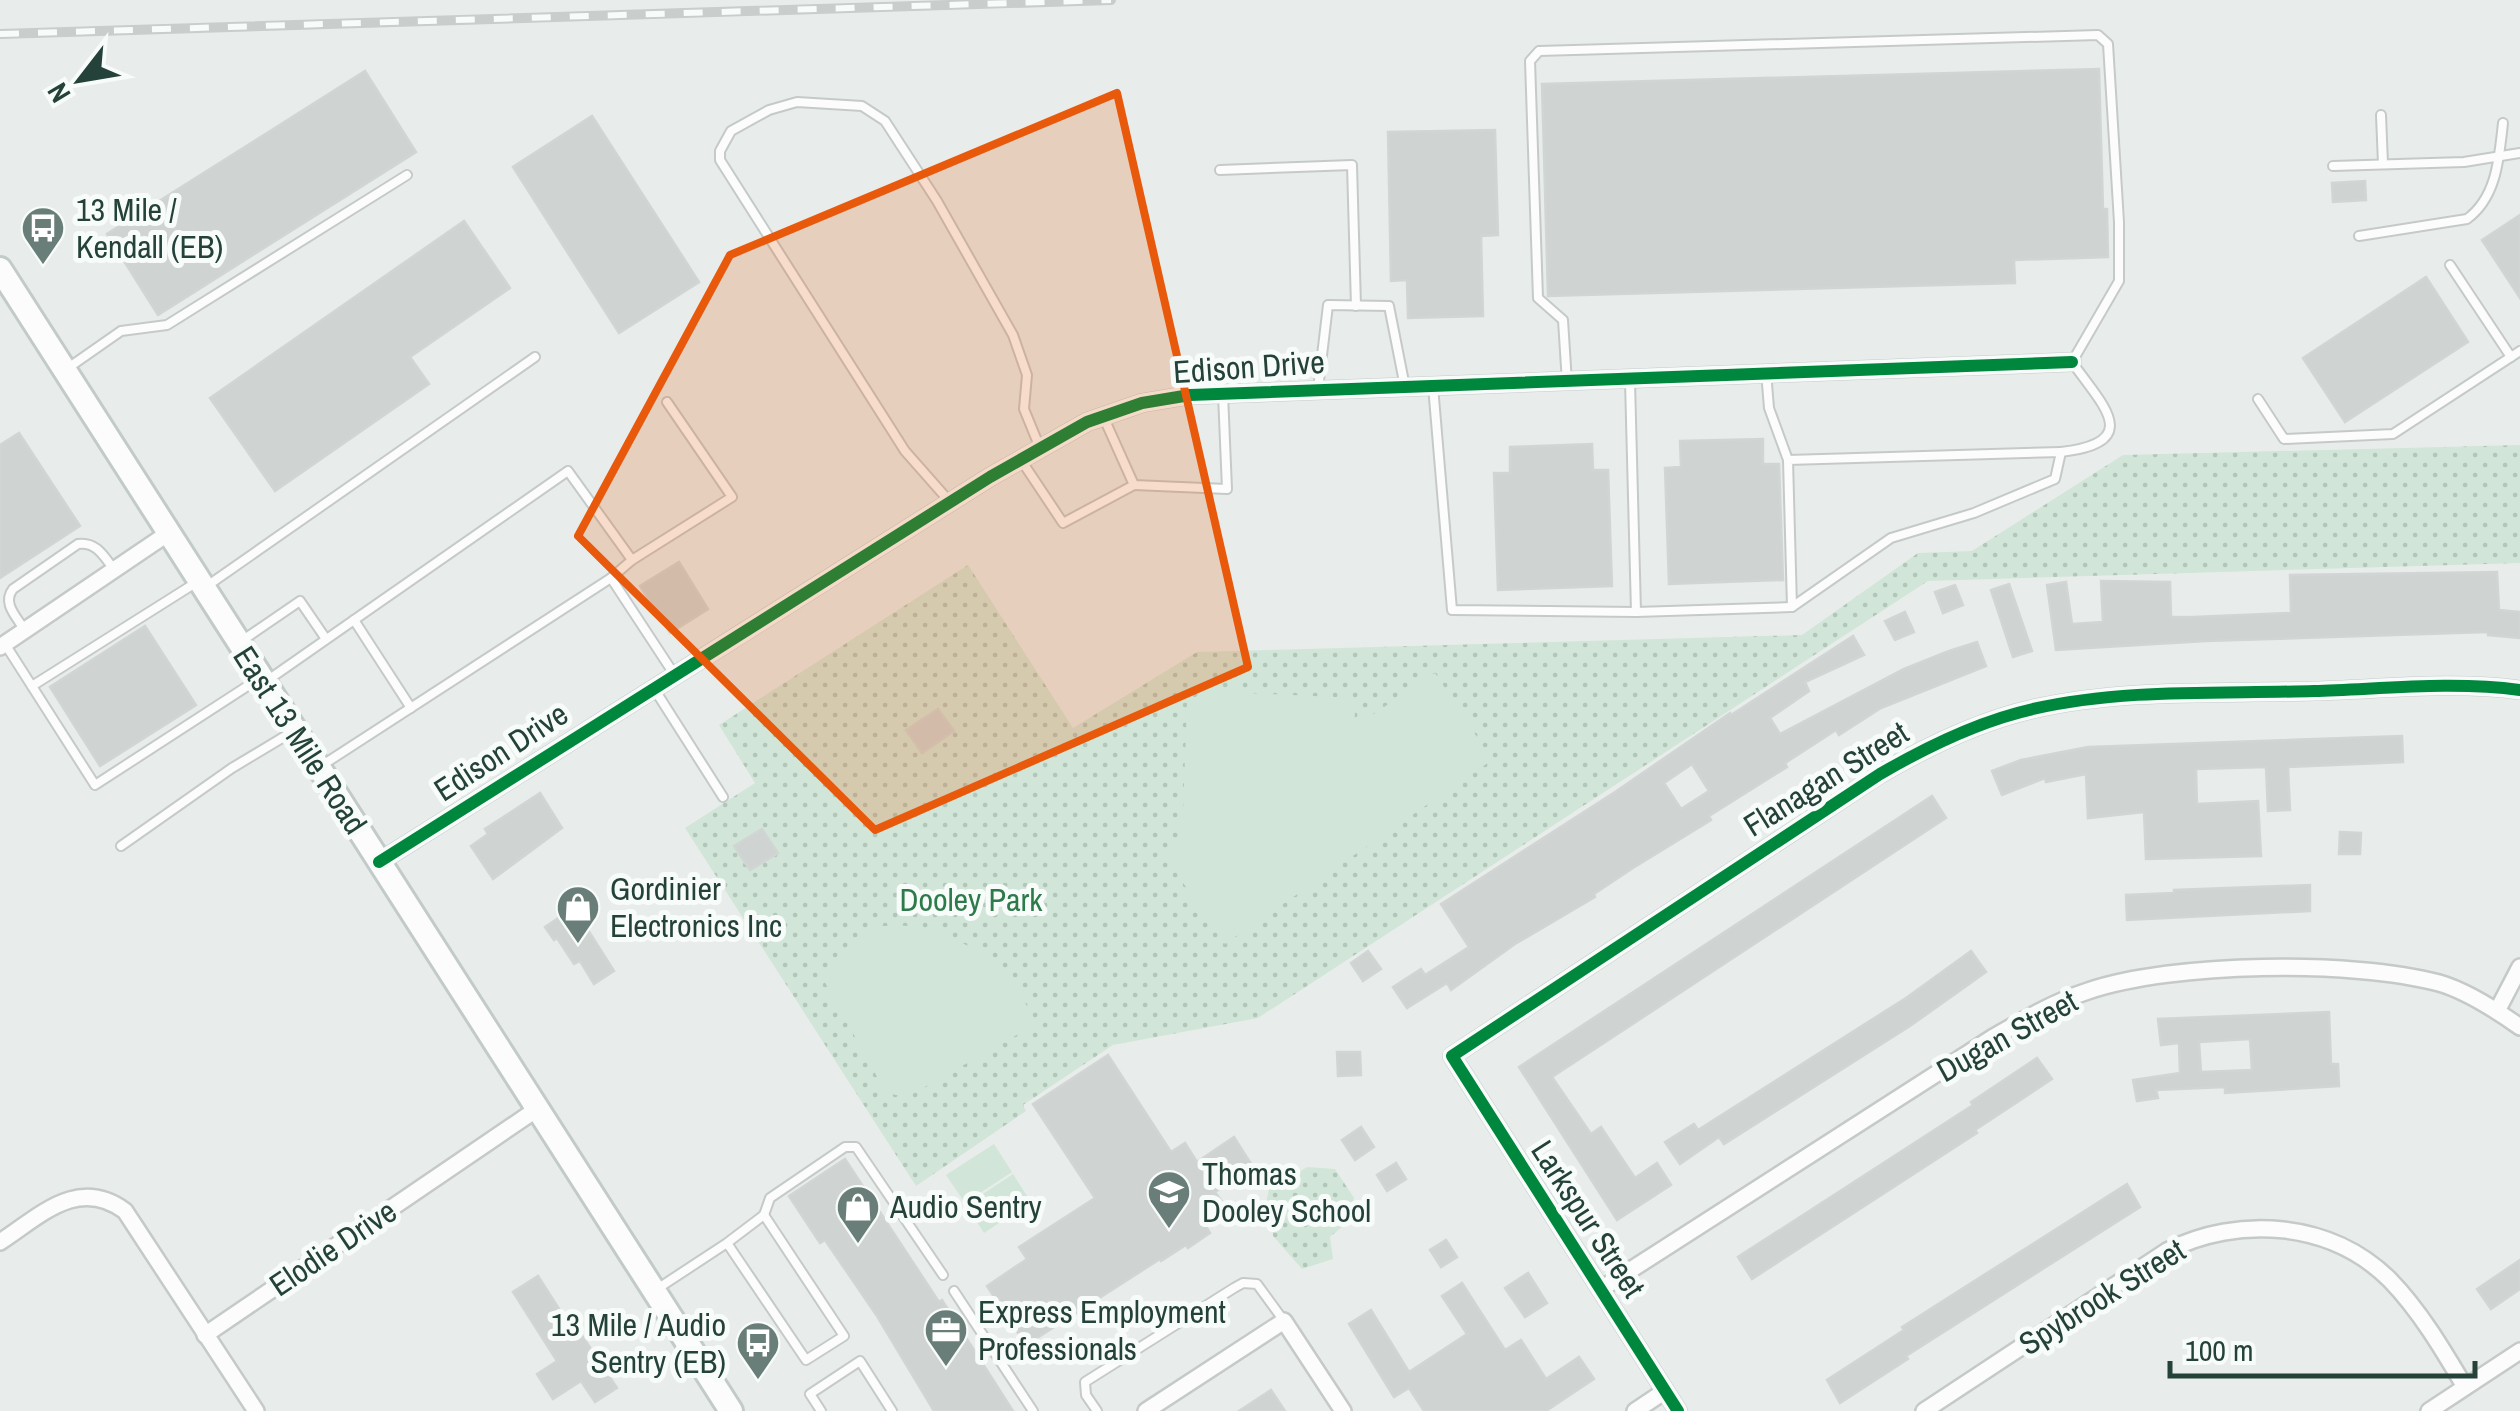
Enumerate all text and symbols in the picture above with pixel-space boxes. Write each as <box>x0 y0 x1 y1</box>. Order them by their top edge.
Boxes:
north arrow <box>30 30 130 130</box>
text: N <box>38 76 79 110</box>
place label: 13 Mile / Kendall (EB) <box>76 188 223 268</box>
bus stop icon: 13 Mile / Kendall (EB) <box>20 205 66 266</box>
street label: Edison Drive <box>1172 340 1326 393</box>
street label: East 13 Mile Road <box>224 637 377 842</box>
street label: Edison Drive <box>425 692 576 811</box>
street label: Flanagan Street <box>1735 711 1916 846</box>
place label: Gordinier Electronics Inc <box>610 867 782 947</box>
park label: Dooley Park <box>900 878 1043 921</box>
shop icon: Gordinier Electronics Inc <box>555 884 601 945</box>
street label: Dugan Street <box>1929 979 2085 1092</box>
street label: Larkspur Street <box>1522 1132 1655 1306</box>
place label: Thomas Dooley School <box>1202 1152 1371 1232</box>
school or university icon: Thomas Dooley School <box>1146 1169 1192 1230</box>
shop icon: Audio Sentry <box>835 1184 881 1245</box>
place label: Audio Sentry <box>889 1185 1042 1228</box>
street label: Elodie Drive <box>261 1189 405 1306</box>
street label: Spybrook Street <box>2011 1228 2193 1365</box>
place label: Express Employment Professionals <box>978 1290 1226 1370</box>
place label: 13 Mile / Audio Sentry (EB) <box>551 1303 726 1383</box>
office icon: Express Employment Professionals <box>923 1307 969 1368</box>
scale bar <box>2170 1316 2475 1378</box>
bus stop icon: 13 Mile / Audio Sentry (EB) <box>735 1320 781 1381</box>
text: 100 m <box>2185 1330 2253 1370</box>

